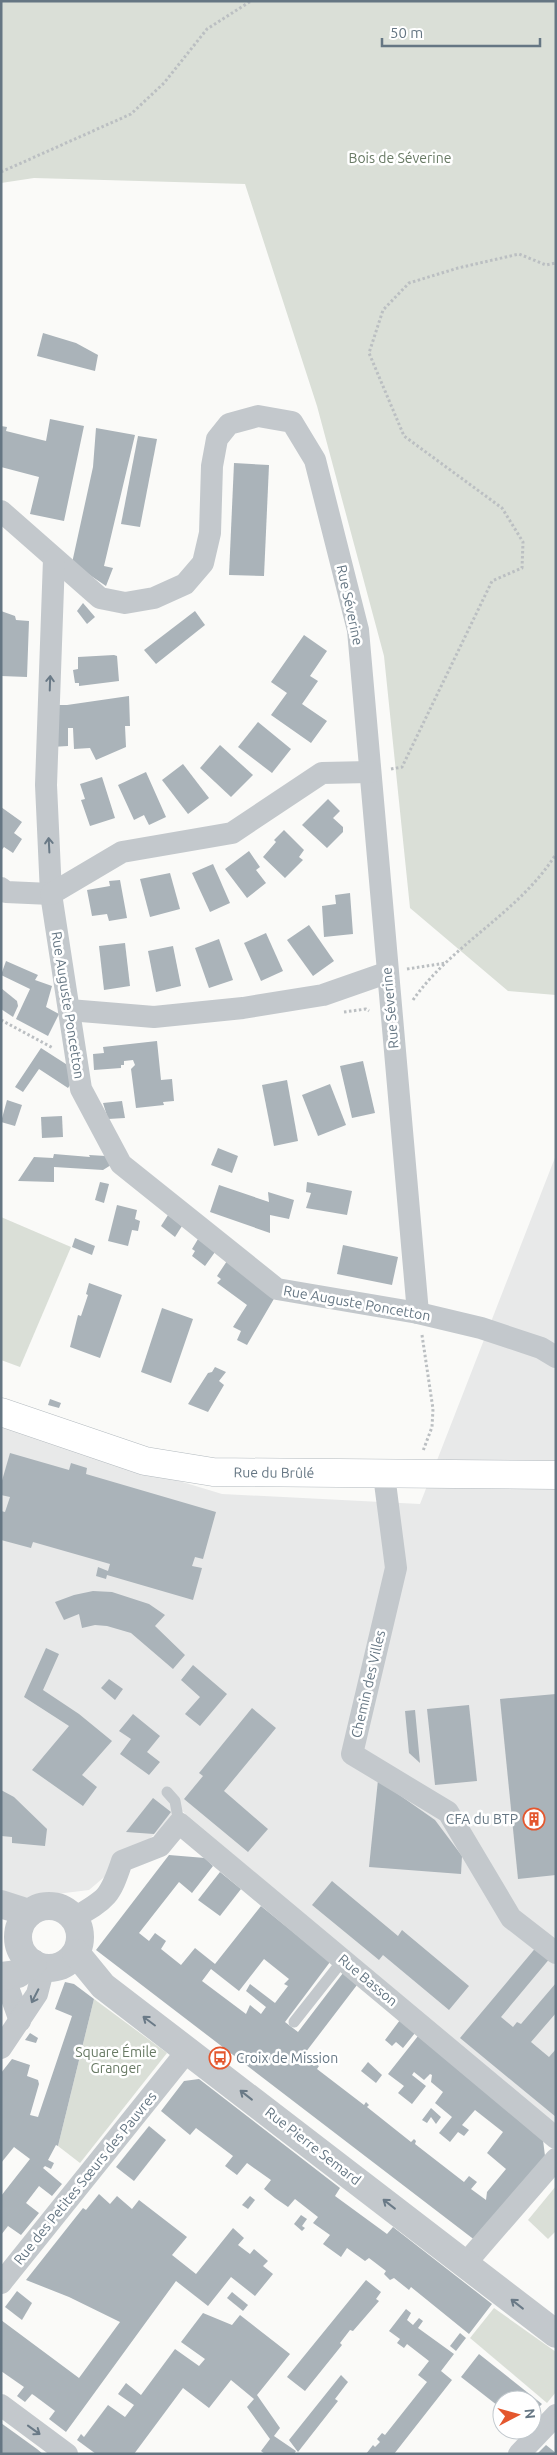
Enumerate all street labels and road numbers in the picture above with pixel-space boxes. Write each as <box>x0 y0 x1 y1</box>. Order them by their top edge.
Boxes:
street label: Rue Séverine <box>334 563 366 647</box>
street label: Rue Auguste Poncetton <box>48 930 88 1080</box>
street label: Rue Séverine <box>378 967 402 1049</box>
street label: Rue Auguste Poncetton <box>282 1282 432 1324</box>
street label: Rue du Brûlé <box>234 1464 314 1481</box>
street label: Chemin des Villes <box>348 1629 388 1739</box>
street label: Rue Basson <box>335 1951 401 2009</box>
street label: Rue des Petites Sœurs des Pauvres <box>10 2088 160 2268</box>
street label: Rue Pierre Semard <box>262 2104 364 2188</box>

